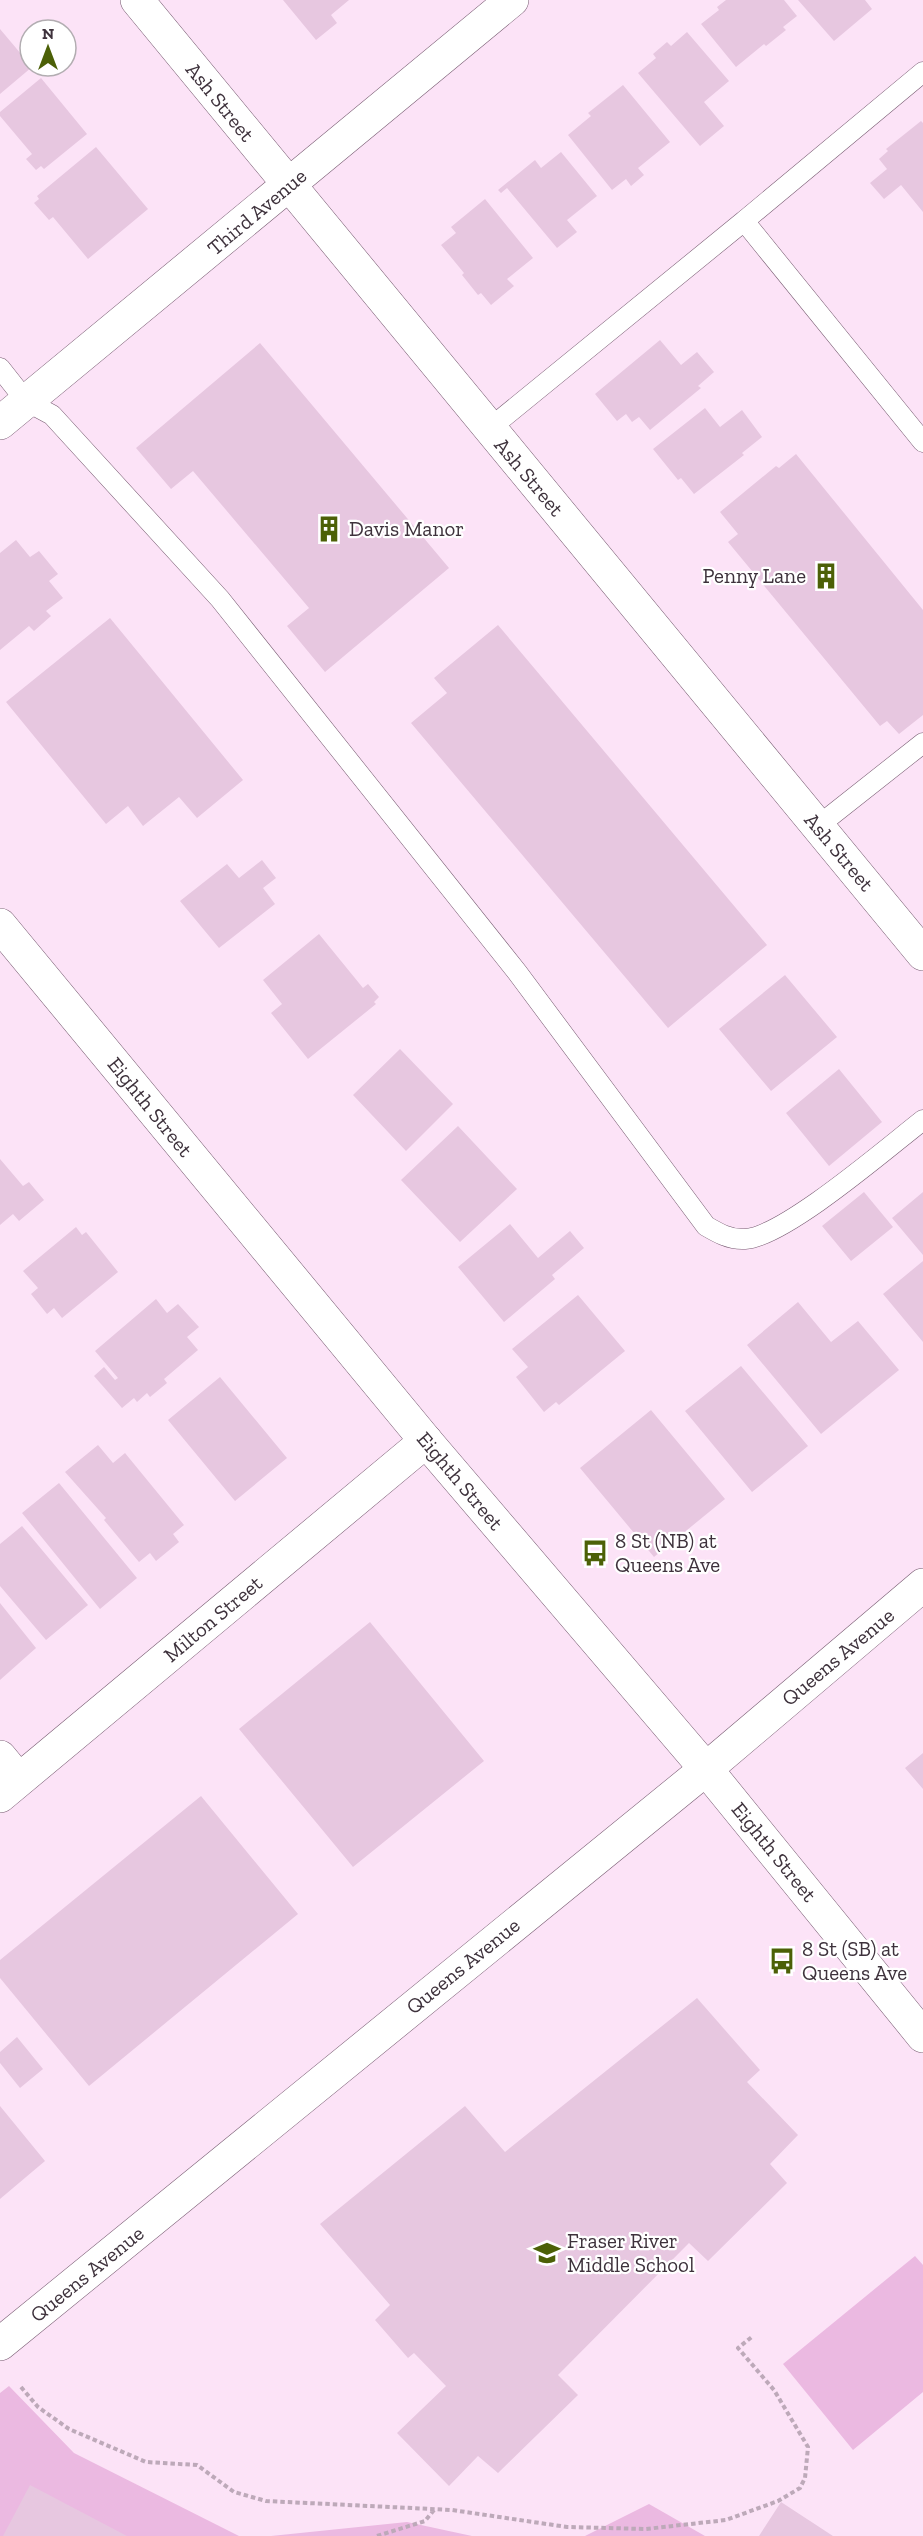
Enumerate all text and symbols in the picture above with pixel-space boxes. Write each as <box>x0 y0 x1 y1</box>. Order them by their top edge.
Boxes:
north arrow <box>18 18 78 78</box>
text: N <box>42 24 54 43</box>
street label: Ash Street <box>181 57 260 146</box>
street label: Third Avenue <box>202 163 311 260</box>
street label: Ash Street <box>489 432 569 521</box>
building icon: Davis Manor <box>314 514 344 544</box>
place label: Davis Manor <box>349 516 464 541</box>
building icon: Penny Lane <box>811 561 841 591</box>
place label: Penny Lane <box>702 563 806 588</box>
street label: Ash Street <box>799 807 879 896</box>
street label: Eighth Street <box>103 1052 198 1162</box>
street label: Eighth Street <box>412 1426 509 1535</box>
place label: 8 St (NB) at Queens Ave <box>615 1528 720 1577</box>
bus stop icon: 8 St (NB) at Queens Ave <box>580 1538 610 1568</box>
street label: Milton Street <box>158 1570 267 1667</box>
street label: Queens Avenue <box>776 1602 899 1711</box>
street label: Eighth Street <box>727 1797 822 1907</box>
street label: Queens Avenue <box>401 1912 525 2019</box>
place label: 8 St (SB) at Queens Ave <box>802 1936 907 1985</box>
bus stop icon: 8 St (SB) at Queens Ave <box>767 1946 797 1976</box>
street label: Queens Avenue <box>25 2220 149 2327</box>
place label: Fraser River Middle School <box>567 2228 695 2277</box>
school or university icon: Fraser River Middle School <box>532 2238 562 2268</box>

